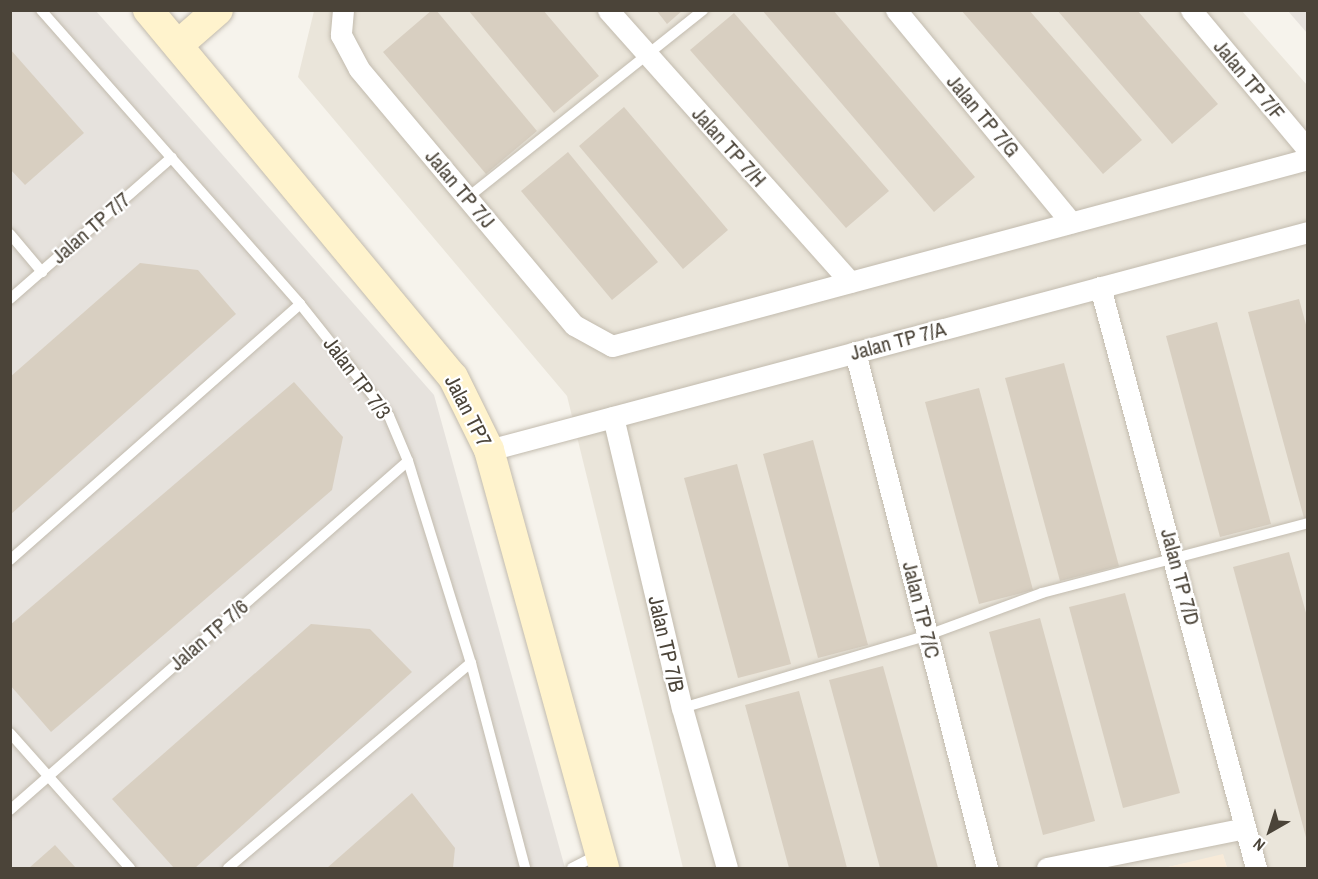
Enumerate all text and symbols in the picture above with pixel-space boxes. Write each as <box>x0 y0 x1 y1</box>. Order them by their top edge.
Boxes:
street label: Jalan TP 7/F <box>1208 35 1290 125</box>
street label: Jalan TP 7/G <box>941 69 1025 163</box>
street label: Jalan TP 7/H <box>686 102 772 192</box>
street label: Jalan TP 7/J <box>420 144 500 234</box>
street label: Jalan TP 7/7 <box>46 187 136 269</box>
street label: Jalan TP 7/A <box>847 316 949 366</box>
street label: Jalan TP 7/3 <box>318 332 396 424</box>
street label: Jalan TP7 <box>439 371 497 451</box>
street label: Jalan TP 7/D <box>1155 526 1205 628</box>
street label: Jalan TP 7/C <box>897 559 945 661</box>
street label: Jalan TP 7/B <box>643 593 689 695</box>
street label: Jalan TP 7/6 <box>164 594 254 676</box>
north arrow <box>1240 801 1300 861</box>
text: N <box>1248 833 1269 857</box>

